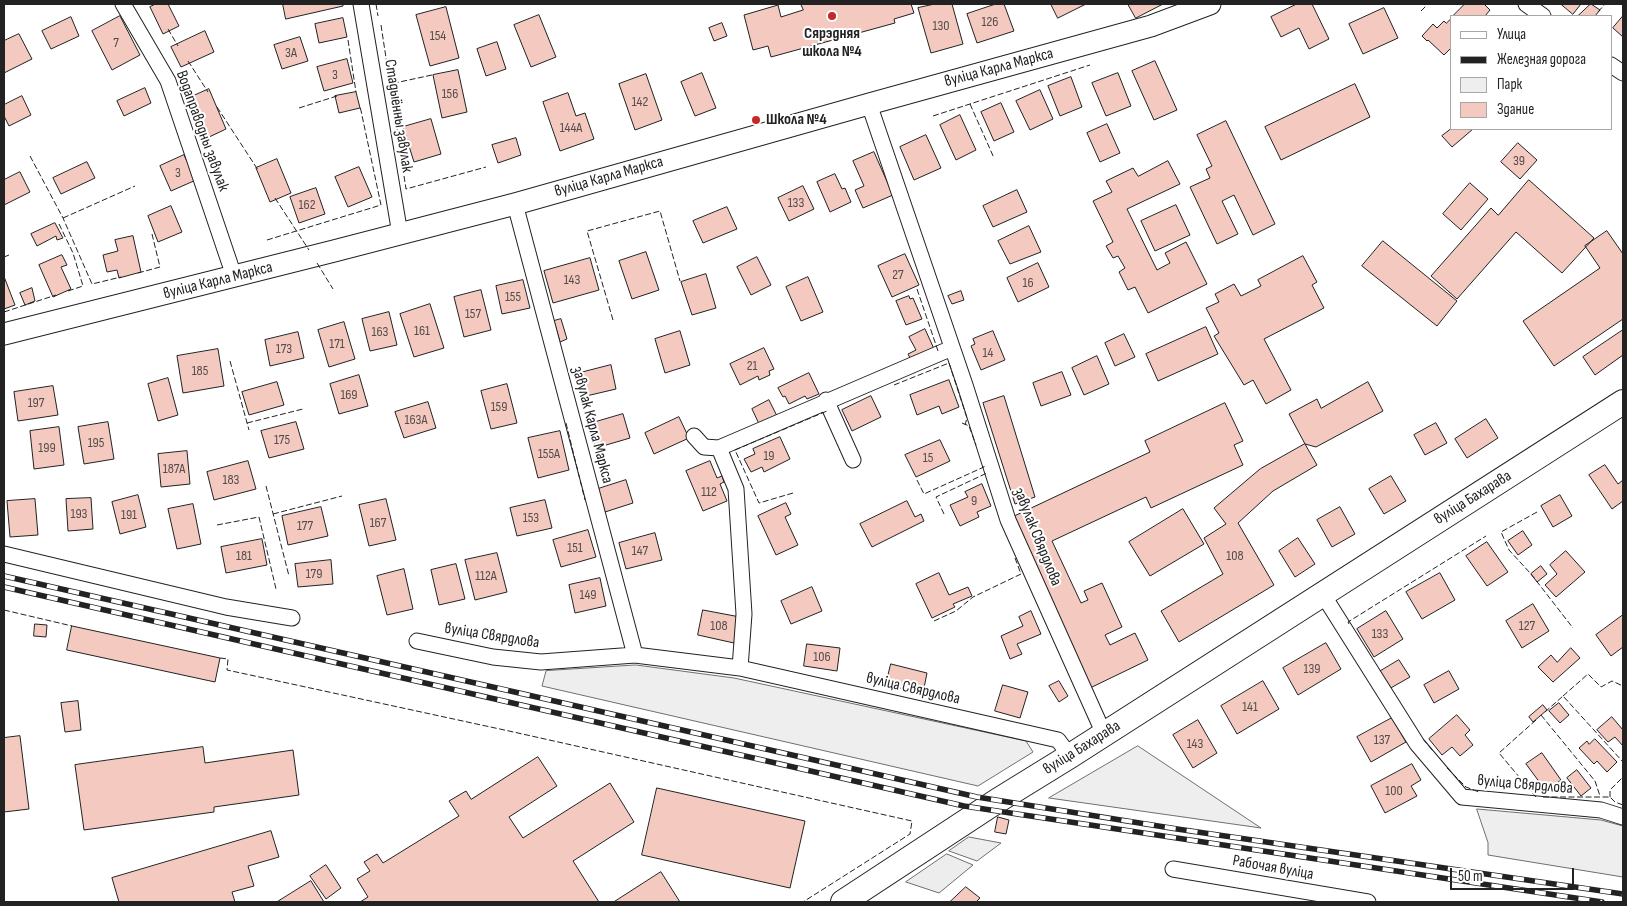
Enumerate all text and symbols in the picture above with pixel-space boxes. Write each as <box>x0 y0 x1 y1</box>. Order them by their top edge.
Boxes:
marker: Сярэдняя школа №4 <box>826 10 838 22</box>
house number: 126 <box>982 14 998 30</box>
legend <box>1450 15 1612 130</box>
house number: 130 <box>932 18 950 34</box>
place label: Сярэдняя школа №4 <box>802 24 862 62</box>
text: Улица <box>1497 25 1526 44</box>
house number: 154 <box>430 28 446 44</box>
house number: 7 <box>113 35 119 51</box>
street label: вуліца Карла Маркса <box>942 44 1056 92</box>
house number: 3А <box>285 45 297 61</box>
text: Железная дорога <box>1497 50 1586 69</box>
street label: Стадыённы завулак <box>380 58 416 174</box>
house number: 3 <box>332 67 338 83</box>
street label: Водаправодны завулак <box>171 68 233 194</box>
text: Парк <box>1497 75 1522 94</box>
house number: 156 <box>442 86 458 102</box>
house number: 142 <box>632 94 648 110</box>
text: Здание <box>1497 100 1534 119</box>
place label: Школа №4 <box>766 110 827 130</box>
marker: Школа №4 <box>750 114 762 126</box>
house number: 144А <box>560 120 582 136</box>
street label: вуліца Карла Маркса <box>553 152 665 202</box>
house number: 39 <box>1513 153 1525 169</box>
house number: 3 <box>175 165 181 181</box>
house number: 133 <box>788 195 804 211</box>
house number: 162 <box>299 197 315 213</box>
street label: вуліца Карла Маркса <box>161 258 275 304</box>
house number: 27 <box>892 267 904 283</box>
house number: 143 <box>564 272 580 288</box>
house number: 16 <box>1022 275 1034 291</box>
house number: 155 <box>505 289 521 305</box>
house number: 157 <box>465 306 481 322</box>
house number: 161 <box>414 323 430 339</box>
house number: 163 <box>372 324 388 340</box>
house number: 171 <box>329 336 345 352</box>
house number: 173 <box>276 341 292 357</box>
house number: 14 <box>983 345 993 361</box>
house number: 21 <box>747 358 757 374</box>
house number: 185 <box>192 363 208 379</box>
street label: завулак Карла Маркса <box>567 364 617 486</box>
house number: 169 <box>340 387 358 403</box>
house number: 197 <box>28 395 44 411</box>
house number: 159 <box>491 399 507 415</box>
house number: 163А <box>405 412 427 428</box>
house number: 175 <box>274 432 290 448</box>
house number: 195 <box>88 435 104 451</box>
house number: 199 <box>38 440 56 456</box>
house number: 155А <box>538 446 560 462</box>
house number: 19 <box>763 448 775 464</box>
house number: 15 <box>923 450 933 466</box>
house number: 187А <box>163 461 185 477</box>
street label: вуліца Бахарава <box>1431 467 1515 529</box>
house number: 183 <box>223 472 239 488</box>
house number: 112 <box>701 484 717 500</box>
street label: завулак Свярдлова <box>1009 485 1065 589</box>
house number: 9 <box>971 493 977 509</box>
house number: 193 <box>71 506 87 522</box>
house number: 191 <box>121 507 137 523</box>
house number: 153 <box>523 510 539 526</box>
house number: 167 <box>370 515 386 531</box>
house number: 177 <box>297 518 313 534</box>
house number: 151 <box>567 540 583 556</box>
house number: 147 <box>632 543 648 559</box>
house number: 181 <box>236 548 252 564</box>
house number: 108 <box>1226 548 1244 564</box>
house number: 179 <box>306 566 322 582</box>
house number: 112А <box>475 568 497 584</box>
house number: 149 <box>580 587 596 603</box>
house number: 108 <box>710 618 728 634</box>
house number: 127 <box>1519 618 1535 634</box>
street label: вуліца Свярдлова <box>443 619 541 653</box>
house number: 133 <box>1372 626 1388 642</box>
house number: 106 <box>813 649 831 665</box>
house number: 139 <box>1304 661 1320 677</box>
street label: вуліца Свярдлова <box>864 669 962 709</box>
house number: 141 <box>1242 699 1258 715</box>
street label: вуліца Бахарава <box>1040 717 1124 779</box>
house number: 137 <box>1374 732 1390 748</box>
house number: 143 <box>1187 736 1203 752</box>
street label: вуліца Свярдлова <box>1476 771 1574 799</box>
house number: 100 <box>1385 783 1403 799</box>
street label: Рабочая вуліца <box>1231 851 1315 885</box>
scale bar <box>1452 858 1576 890</box>
text: 50 m <box>1458 867 1483 886</box>

